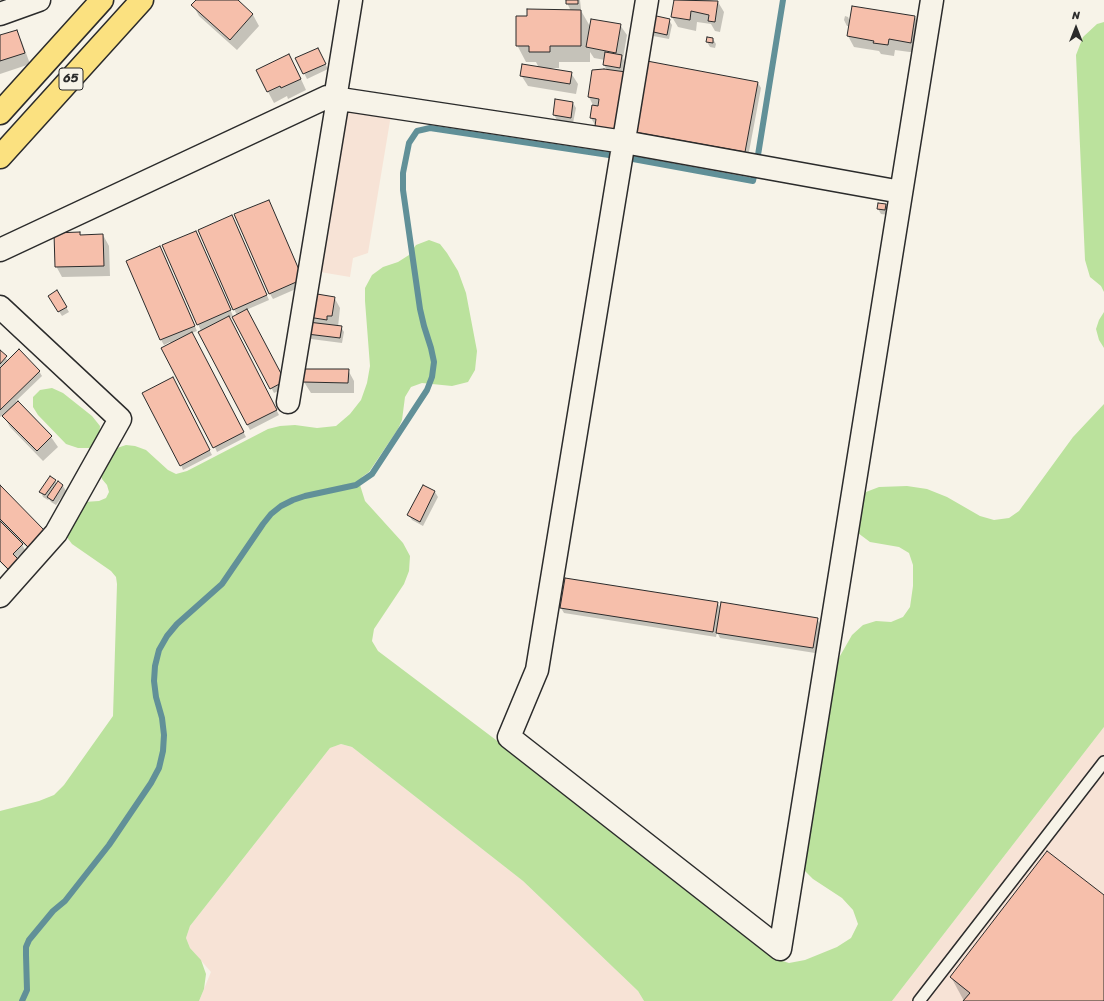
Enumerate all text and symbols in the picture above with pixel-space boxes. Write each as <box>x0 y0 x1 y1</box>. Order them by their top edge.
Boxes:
text: N <box>1072 6 1080 25</box>
north arrow <box>1056 8 1096 48</box>
road number: 65 <box>59 68 83 90</box>

